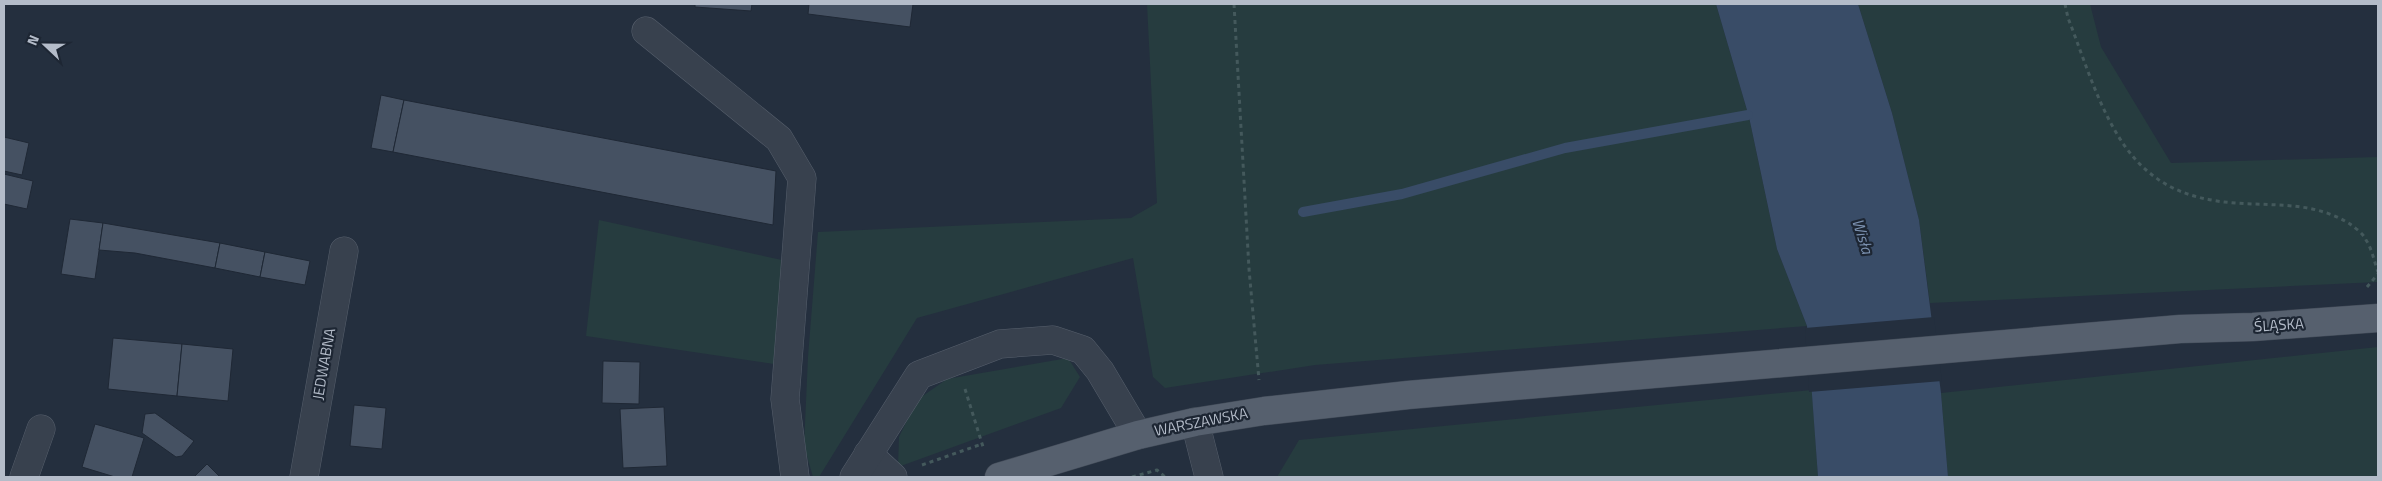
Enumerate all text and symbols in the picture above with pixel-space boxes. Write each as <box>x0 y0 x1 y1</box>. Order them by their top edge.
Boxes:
north arrow <box>20 20 70 70</box>
text: N <box>21 32 44 48</box>
water label: Wisła <box>1846 215 1880 258</box>
street label: ŚLĄSKA <box>2253 311 2305 338</box>
street label: JEDWABNA <box>306 326 341 402</box>
street label: WARSZAWSKA <box>1152 401 1250 442</box>

